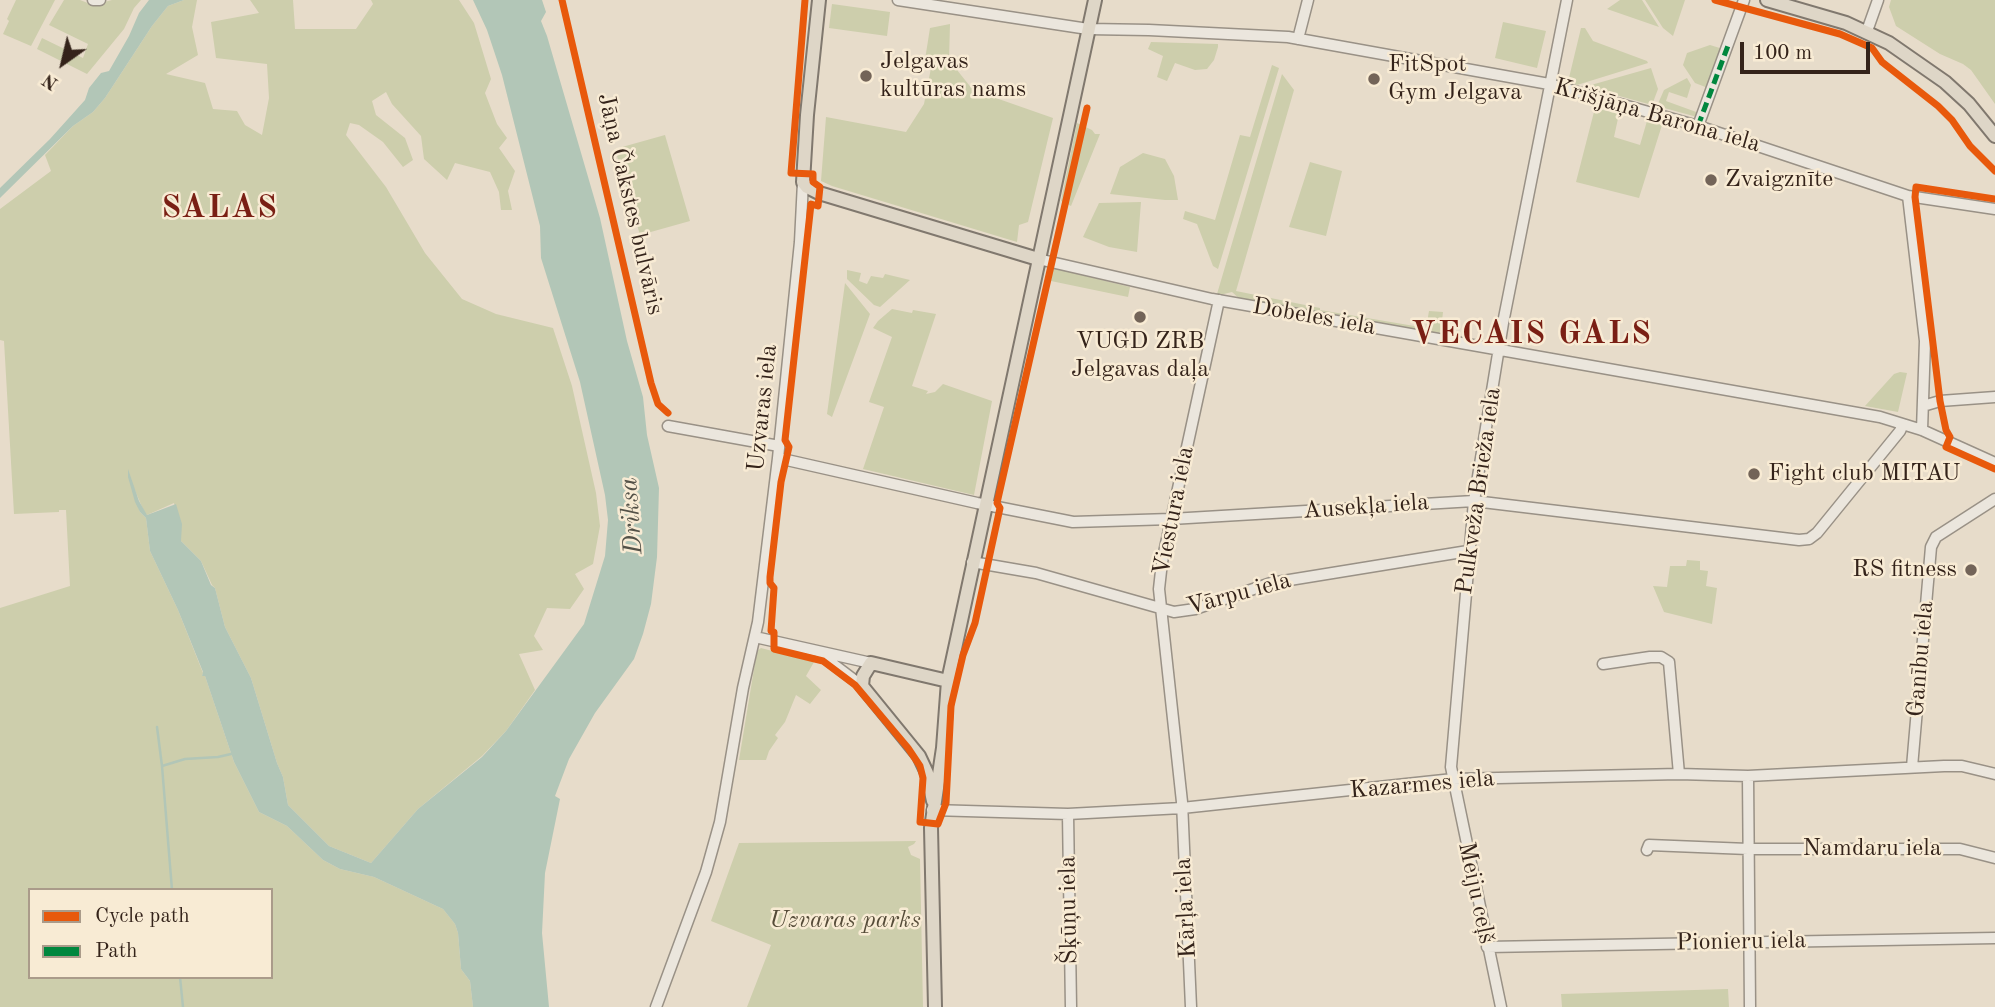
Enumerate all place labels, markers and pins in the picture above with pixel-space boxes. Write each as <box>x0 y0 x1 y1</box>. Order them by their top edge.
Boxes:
place label: Jelgavas kultūras nams <box>880 48 1026 104</box>
place label: FitSpot Gym Jelgava <box>1388 51 1522 107</box>
marker: Jelgavas kultūras nams <box>858 68 874 84</box>
marker: FitSpot Gym Jelgava <box>1366 71 1382 87</box>
place label: Zvaigznīte <box>1725 166 1833 194</box>
marker: Zvaigznīte <box>1703 172 1719 188</box>
marker: VUGD ZRB Jelgavas daļa <box>1132 309 1148 325</box>
place label: VUGD ZRB Jelgavas daļa <box>1071 328 1209 384</box>
place label: Fight club MITAU <box>1768 460 1961 488</box>
marker: Fight club MITAU <box>1746 466 1762 482</box>
place label: RS fitness <box>1852 556 1957 584</box>
marker: RS fitness <box>1963 562 1979 578</box>

